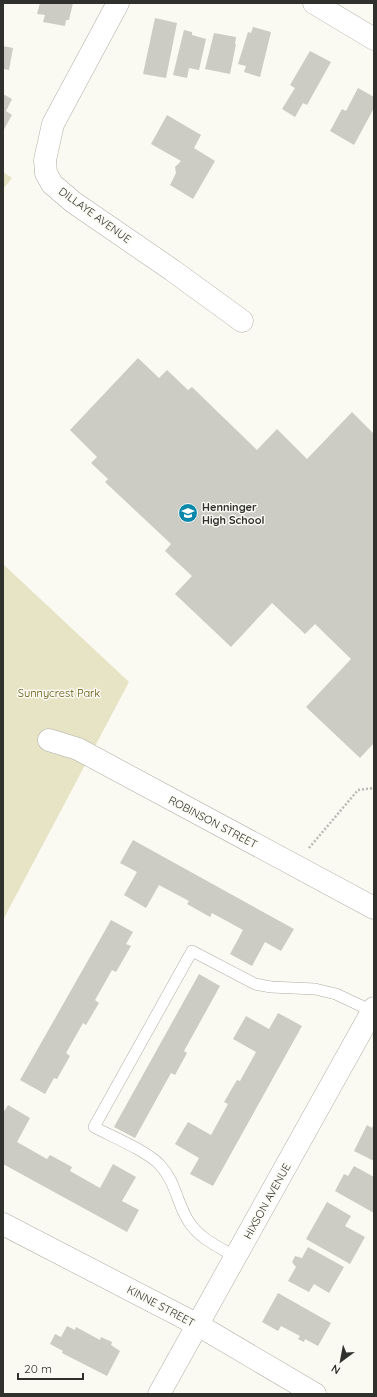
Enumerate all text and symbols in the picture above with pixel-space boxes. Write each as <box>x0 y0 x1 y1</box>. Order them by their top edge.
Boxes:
street label: DILLAYE AVENUE <box>56 184 134 246</box>
place label: Henninger High School <box>202 500 265 527</box>
school or university icon: Henninger High School <box>177 502 199 524</box>
park label: Sunnycrest Park <box>18 686 100 700</box>
street label: ROBINSON STREET <box>166 793 260 851</box>
street label: HIXSON AVENUE <box>240 1161 294 1241</box>
street label: KINNE STREET <box>125 1282 198 1330</box>
north arrow <box>321 1341 361 1381</box>
scale bar <box>18 1355 83 1381</box>
text: 20 m <box>24 1361 52 1376</box>
text: N <box>329 1361 343 1378</box>

